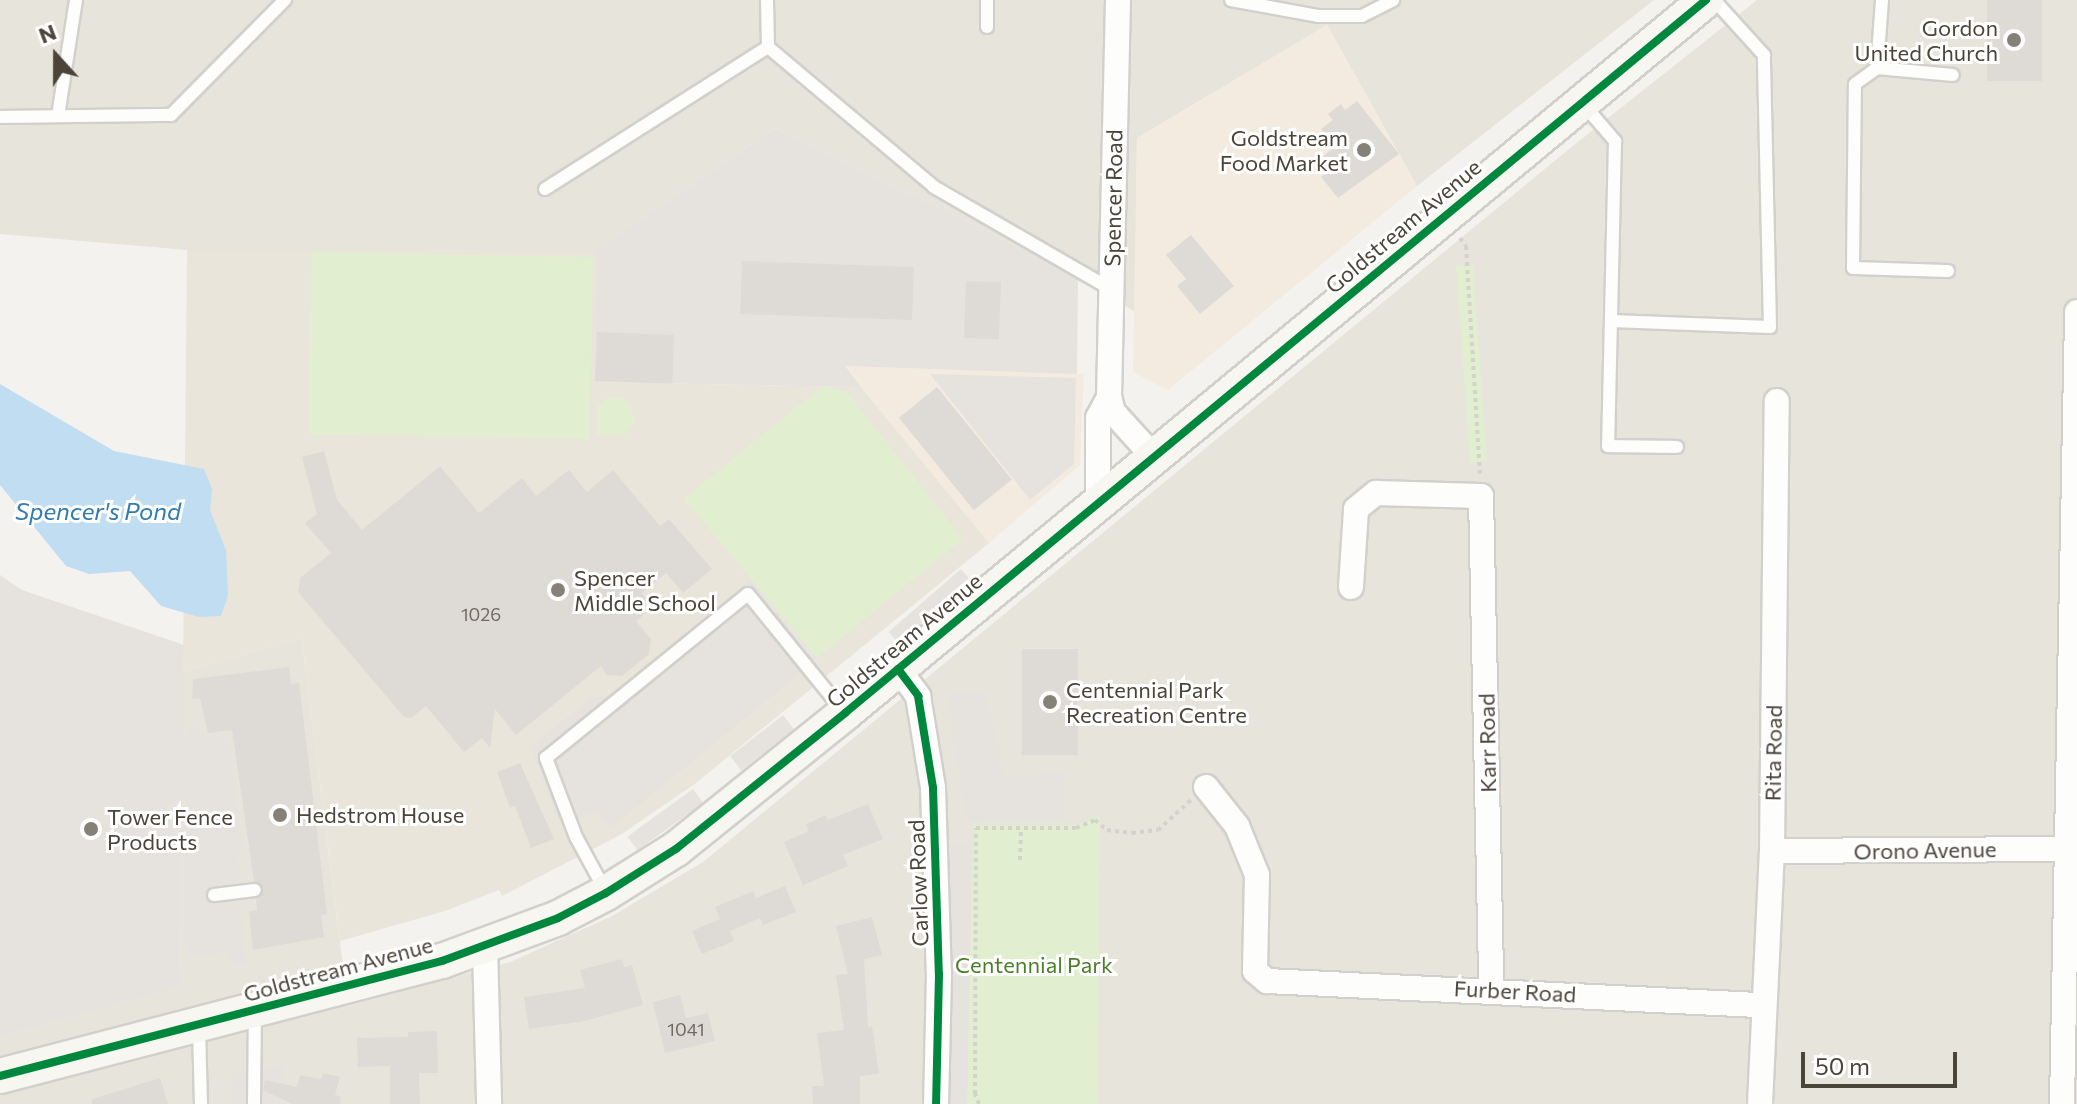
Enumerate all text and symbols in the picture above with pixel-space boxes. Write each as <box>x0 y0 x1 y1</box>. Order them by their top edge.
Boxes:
place label: Gordon United Church <box>1854 14 1998 66</box>
north arrow <box>16 16 96 96</box>
text: N <box>35 18 60 49</box>
marker: Gordon United Church <box>2005 31 2023 49</box>
place label: Goldstream Food Market <box>1220 124 1348 176</box>
street label: Spencer Road <box>1099 129 1127 267</box>
marker: Goldstream Food Market <box>1355 141 1373 159</box>
street label: Goldstream Avenue <box>1320 153 1486 299</box>
water label: Spencer's Pond <box>15 497 181 525</box>
place label: Spencer Middle School <box>574 564 716 616</box>
street label: Goldstream Avenue <box>821 567 987 713</box>
marker: Spencer Middle School <box>549 581 567 599</box>
house number: 1026 <box>461 603 501 625</box>
place label: Centennial Park Recreation Centre <box>1066 676 1247 728</box>
marker: Centennial Park Recreation Centre <box>1041 693 1059 711</box>
street label: Karr Road <box>1473 693 1501 793</box>
street label: Rita Road <box>1759 705 1787 801</box>
place label: Hedstrom House <box>296 802 464 828</box>
place label: Tower Fence Products <box>107 803 233 854</box>
marker: Hedstrom House <box>271 806 289 824</box>
street label: Carlow Road <box>903 819 933 947</box>
marker: Tower Fence Products <box>82 820 100 838</box>
street label: Orono Avenue <box>1853 836 1997 864</box>
street label: Goldstream Avenue <box>241 931 435 1007</box>
park label: Centennial Park <box>955 952 1113 978</box>
street label: Furber Road <box>1453 975 1577 1007</box>
house number: 1041 <box>667 1018 705 1040</box>
scale bar <box>1805 1036 1961 1086</box>
text: 50 m <box>1815 1051 1870 1080</box>

